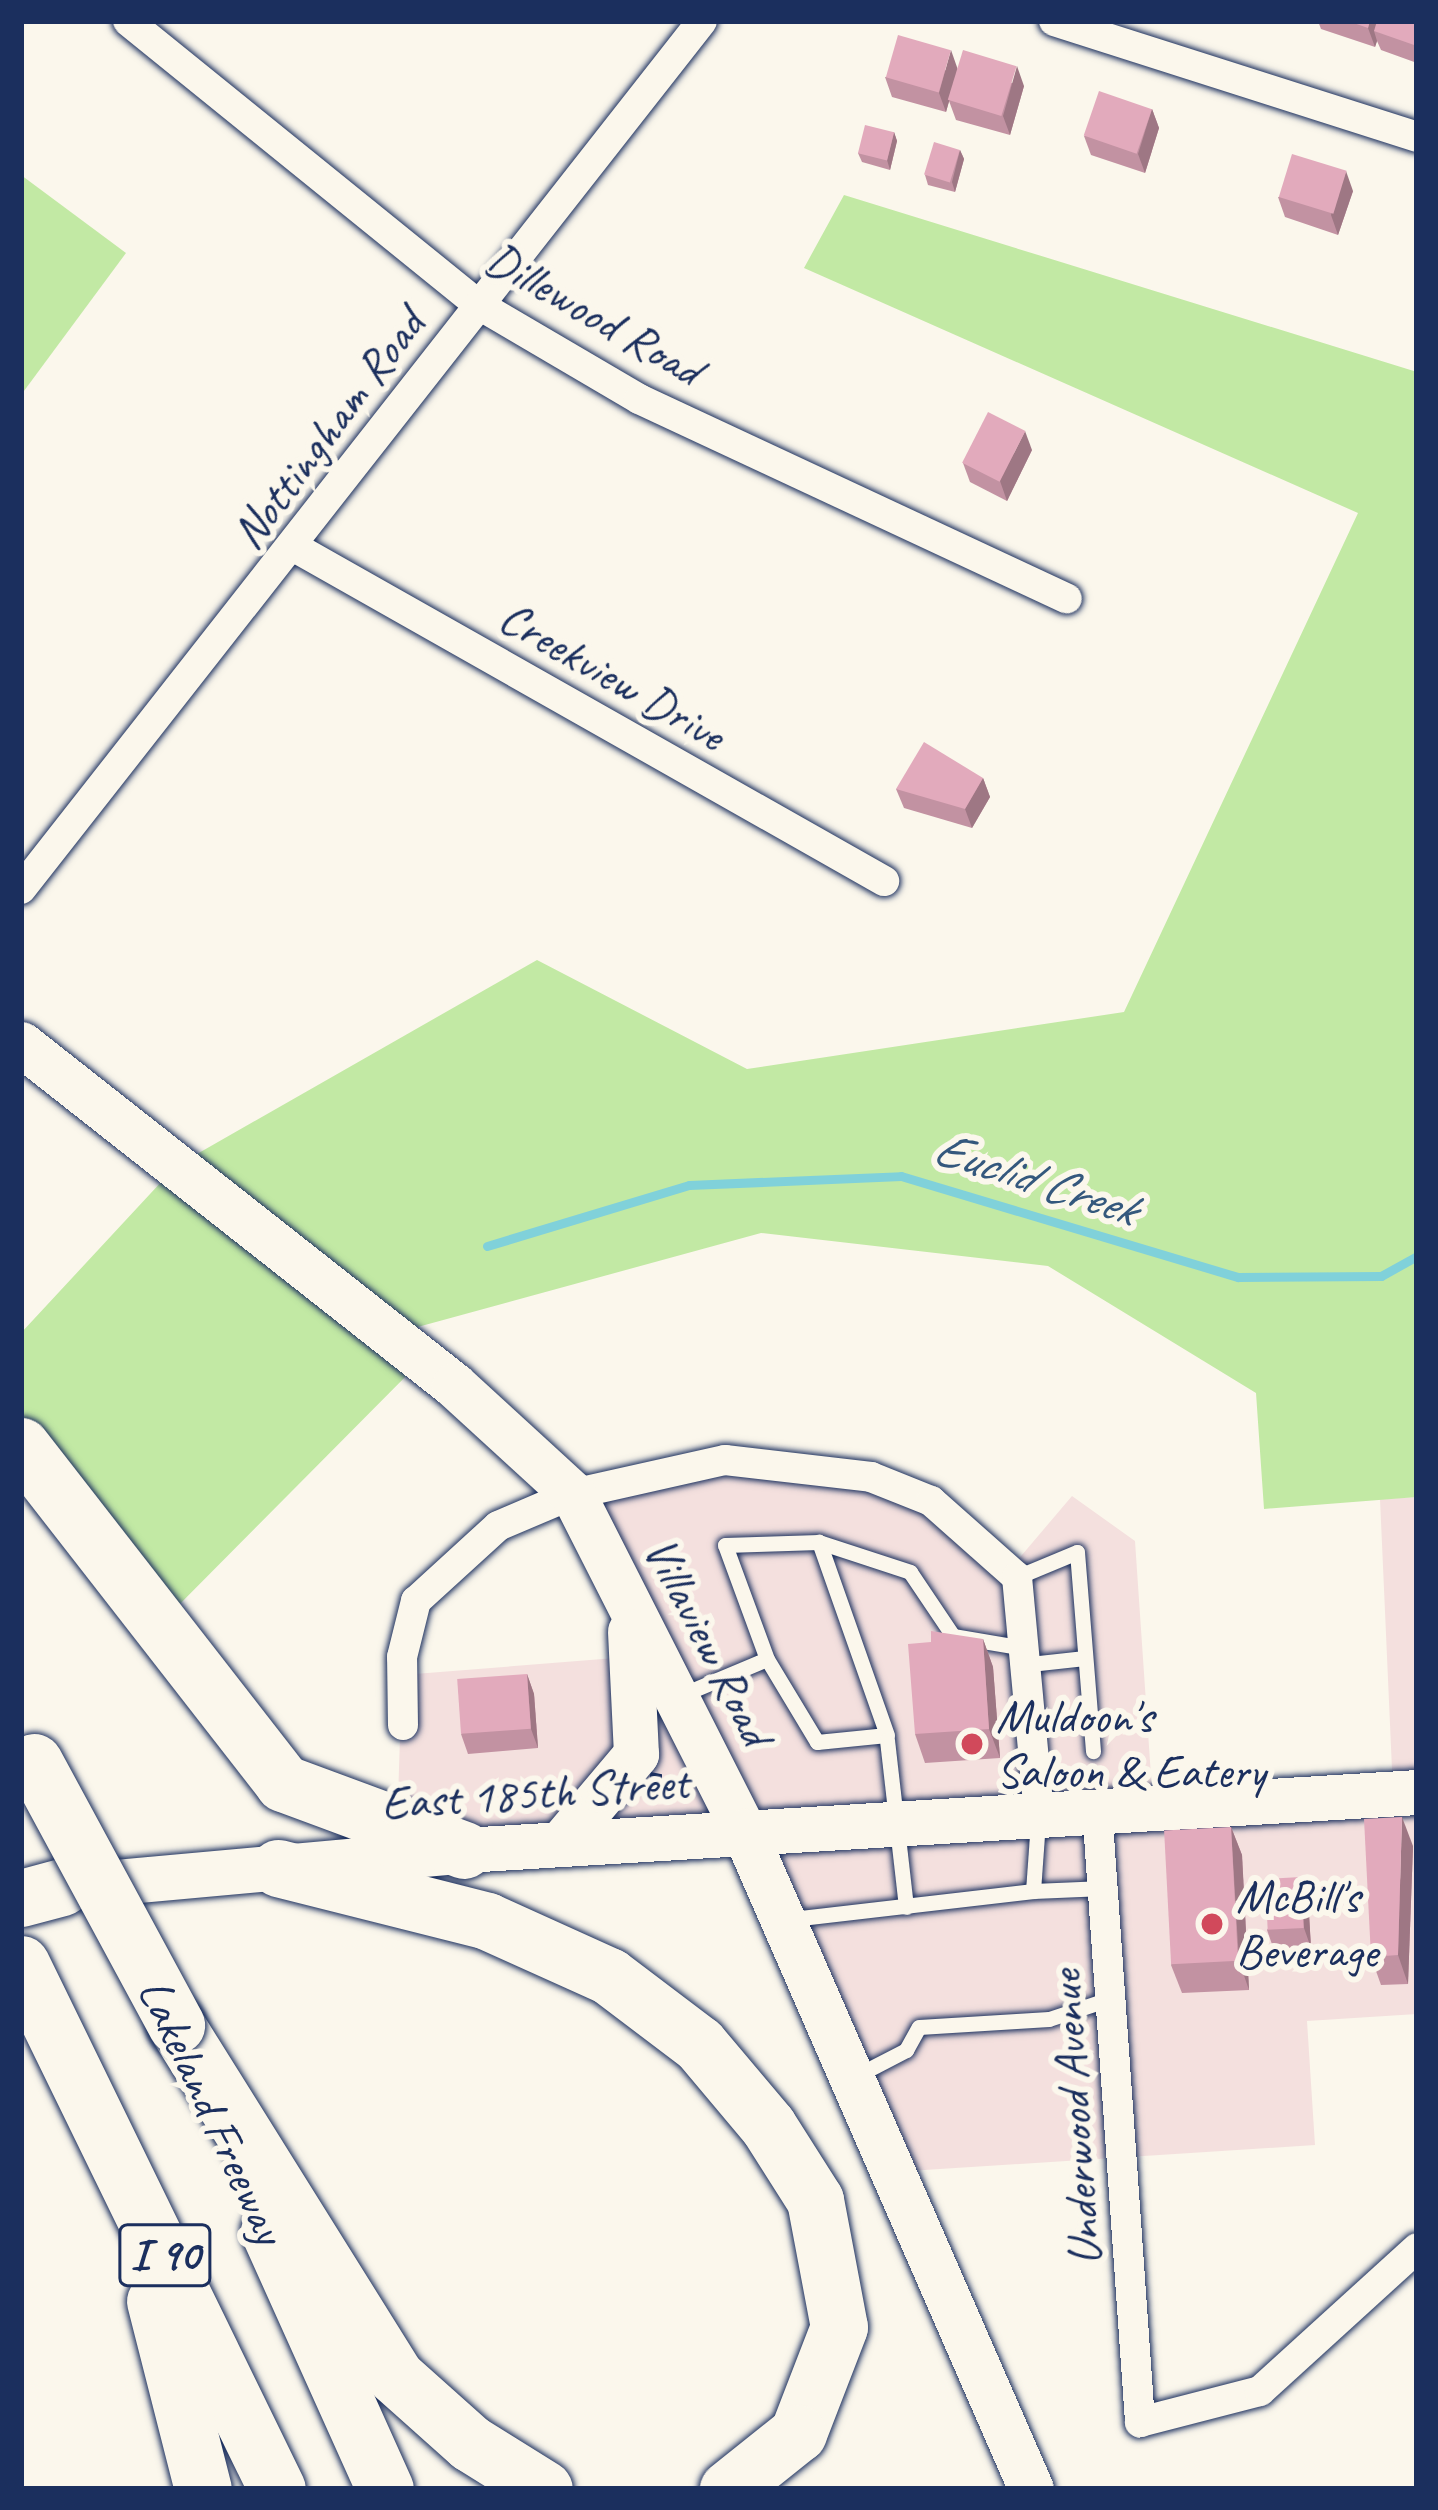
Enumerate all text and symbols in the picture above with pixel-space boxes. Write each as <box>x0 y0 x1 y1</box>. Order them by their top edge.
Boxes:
street label: Dillewood Road <box>476 229 712 399</box>
street label: Nottingham Road <box>219 298 437 560</box>
street label: Creekview Drive <box>489 588 735 764</box>
water label: Euclid Creek <box>926 1117 1144 1239</box>
street label: Villaview Road <box>631 1528 785 1754</box>
place label: Muldoon's Saloon & Eatery <box>996 1687 1265 1800</box>
marker: Muldoon's Saloon & Eatery <box>959 1731 985 1757</box>
street label: East 185th Street <box>379 1753 691 1833</box>
place label: McBill's Beverage <box>1236 1867 1378 1980</box>
marker: McBill's Beverage <box>1199 1911 1225 1937</box>
street label: Underwood Avenue <box>1036 1968 1114 2268</box>
street label: Lakeland Freeway <box>126 1970 298 2252</box>
road number: I 90 <box>117 2216 213 2294</box>

